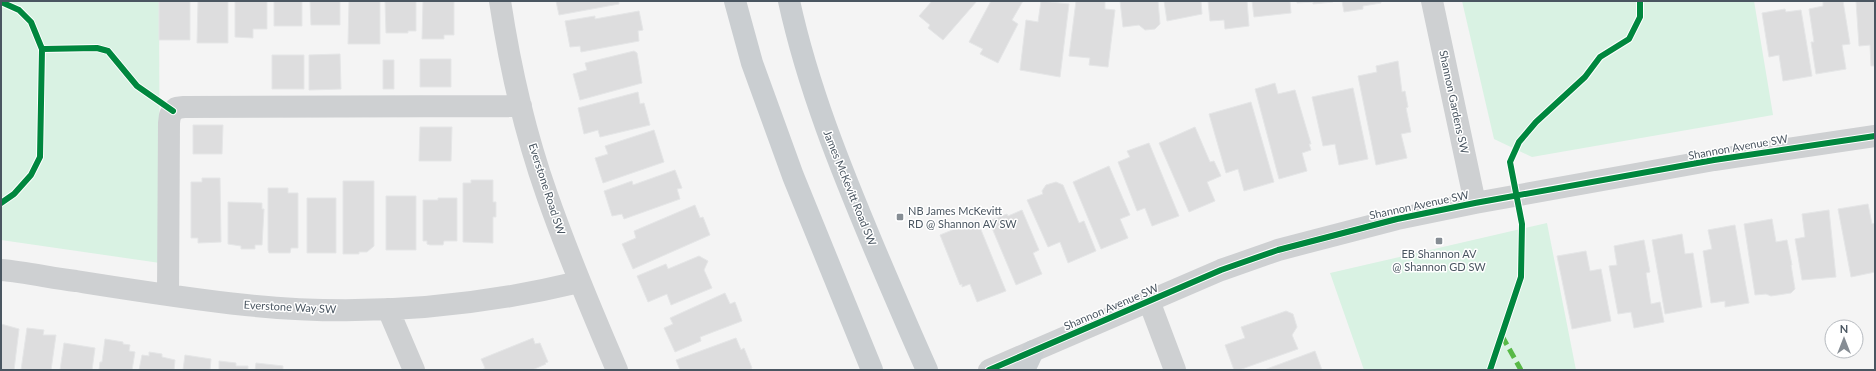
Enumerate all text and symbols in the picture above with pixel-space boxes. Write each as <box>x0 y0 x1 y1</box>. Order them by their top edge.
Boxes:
street label: Shannon Gardens SW <box>1437 49 1472 155</box>
street label: James McKevitt Road SW <box>821 128 880 248</box>
street label: Shannon Avenue SW <box>1687 131 1789 162</box>
street label: Everstone Road SW <box>527 141 569 237</box>
street label: Shannon Avenue SW <box>1368 188 1470 221</box>
place label: NB James McKevitt RD @ Shannon AV SW <box>908 204 1017 230</box>
marker: NB James McKevitt RD @ Shannon AV SW <box>895 212 905 222</box>
marker: EB Shannon AV @ Shannon GD SW <box>1434 236 1444 246</box>
place label: EB Shannon AV @ Shannon GD SW <box>1392 247 1486 273</box>
street label: Shannon Avenue SW <box>1062 281 1160 332</box>
street label: Everstone Way SW <box>243 298 337 315</box>
north arrow <box>1824 319 1864 359</box>
text: N <box>1840 322 1848 335</box>

